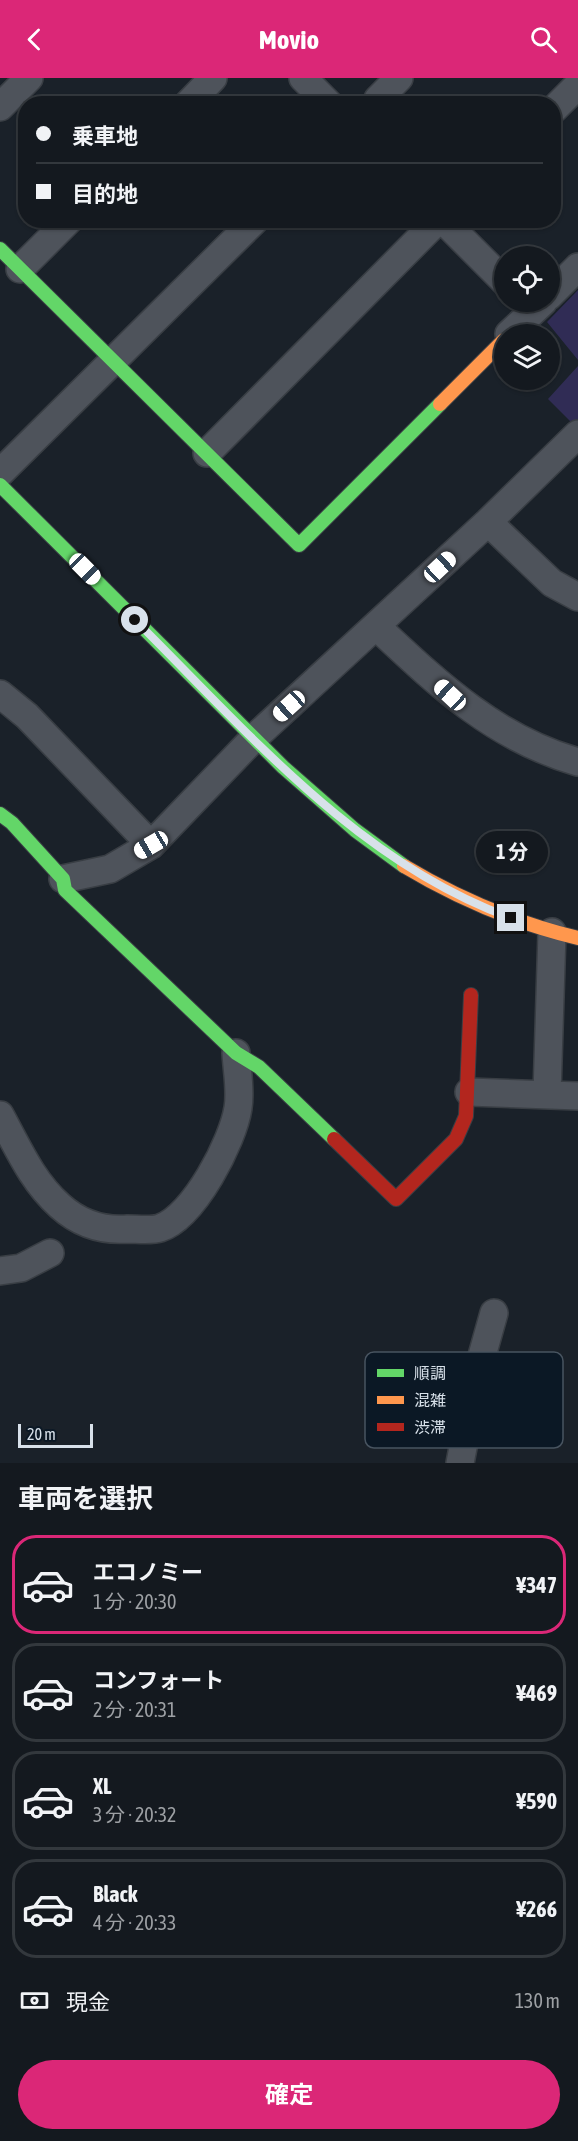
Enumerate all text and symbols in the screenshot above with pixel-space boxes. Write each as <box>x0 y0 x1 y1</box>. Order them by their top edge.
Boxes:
icon: back <box>18 23 51 56</box>
icon: search <box>527 23 560 56</box>
text: Movio <box>259 24 319 55</box>
text: 乗車地 <box>72 123 138 149</box>
text: 目的地 <box>72 181 138 207</box>
map controls <box>494 246 560 390</box>
button: locate <box>494 246 560 312</box>
button: layers <box>494 324 560 390</box>
car <box>421 548 459 586</box>
car <box>66 550 104 588</box>
route start <box>121 606 148 633</box>
car <box>431 676 469 714</box>
car <box>270 687 308 725</box>
car <box>131 828 171 862</box>
callout: 1 分 <box>475 831 547 873</box>
text: 1 分 <box>496 840 528 863</box>
route end <box>497 904 524 931</box>
legend <box>365 1352 563 1448</box>
text: 順調 <box>414 1364 446 1382</box>
text: 混雑 <box>414 1391 446 1409</box>
text: 渋滞 <box>414 1418 446 1436</box>
scale bar <box>18 1421 93 1448</box>
text: 20 m <box>27 1425 56 1443</box>
text: 車両を選択 <box>18 1483 153 1514</box>
icon: car <box>21 1558 75 1612</box>
text: エコノミー <box>93 1559 203 1585</box>
text: ¥347 <box>516 1572 557 1598</box>
text: 1 分 · 20:30 <box>93 1590 176 1613</box>
icon: car <box>21 1666 75 1720</box>
text: コンフォート <box>93 1667 224 1693</box>
text: ¥469 <box>516 1680 557 1706</box>
text: 2 分 · 20:31 <box>93 1698 176 1721</box>
text: XL <box>93 1773 111 1799</box>
icon: car <box>21 1774 75 1828</box>
text: ¥590 <box>516 1788 557 1814</box>
text: 3 分 · 20:32 <box>93 1803 176 1826</box>
text: Black <box>93 1881 137 1907</box>
icon: car <box>21 1882 75 1936</box>
text: ¥266 <box>516 1896 557 1922</box>
text: 4 分 · 20:33 <box>93 1911 176 1934</box>
icon: cash <box>18 1984 51 2017</box>
text: 現金 <box>66 1989 110 2015</box>
text: 130 m <box>515 1989 560 2012</box>
button: 確定 <box>18 2060 560 2129</box>

